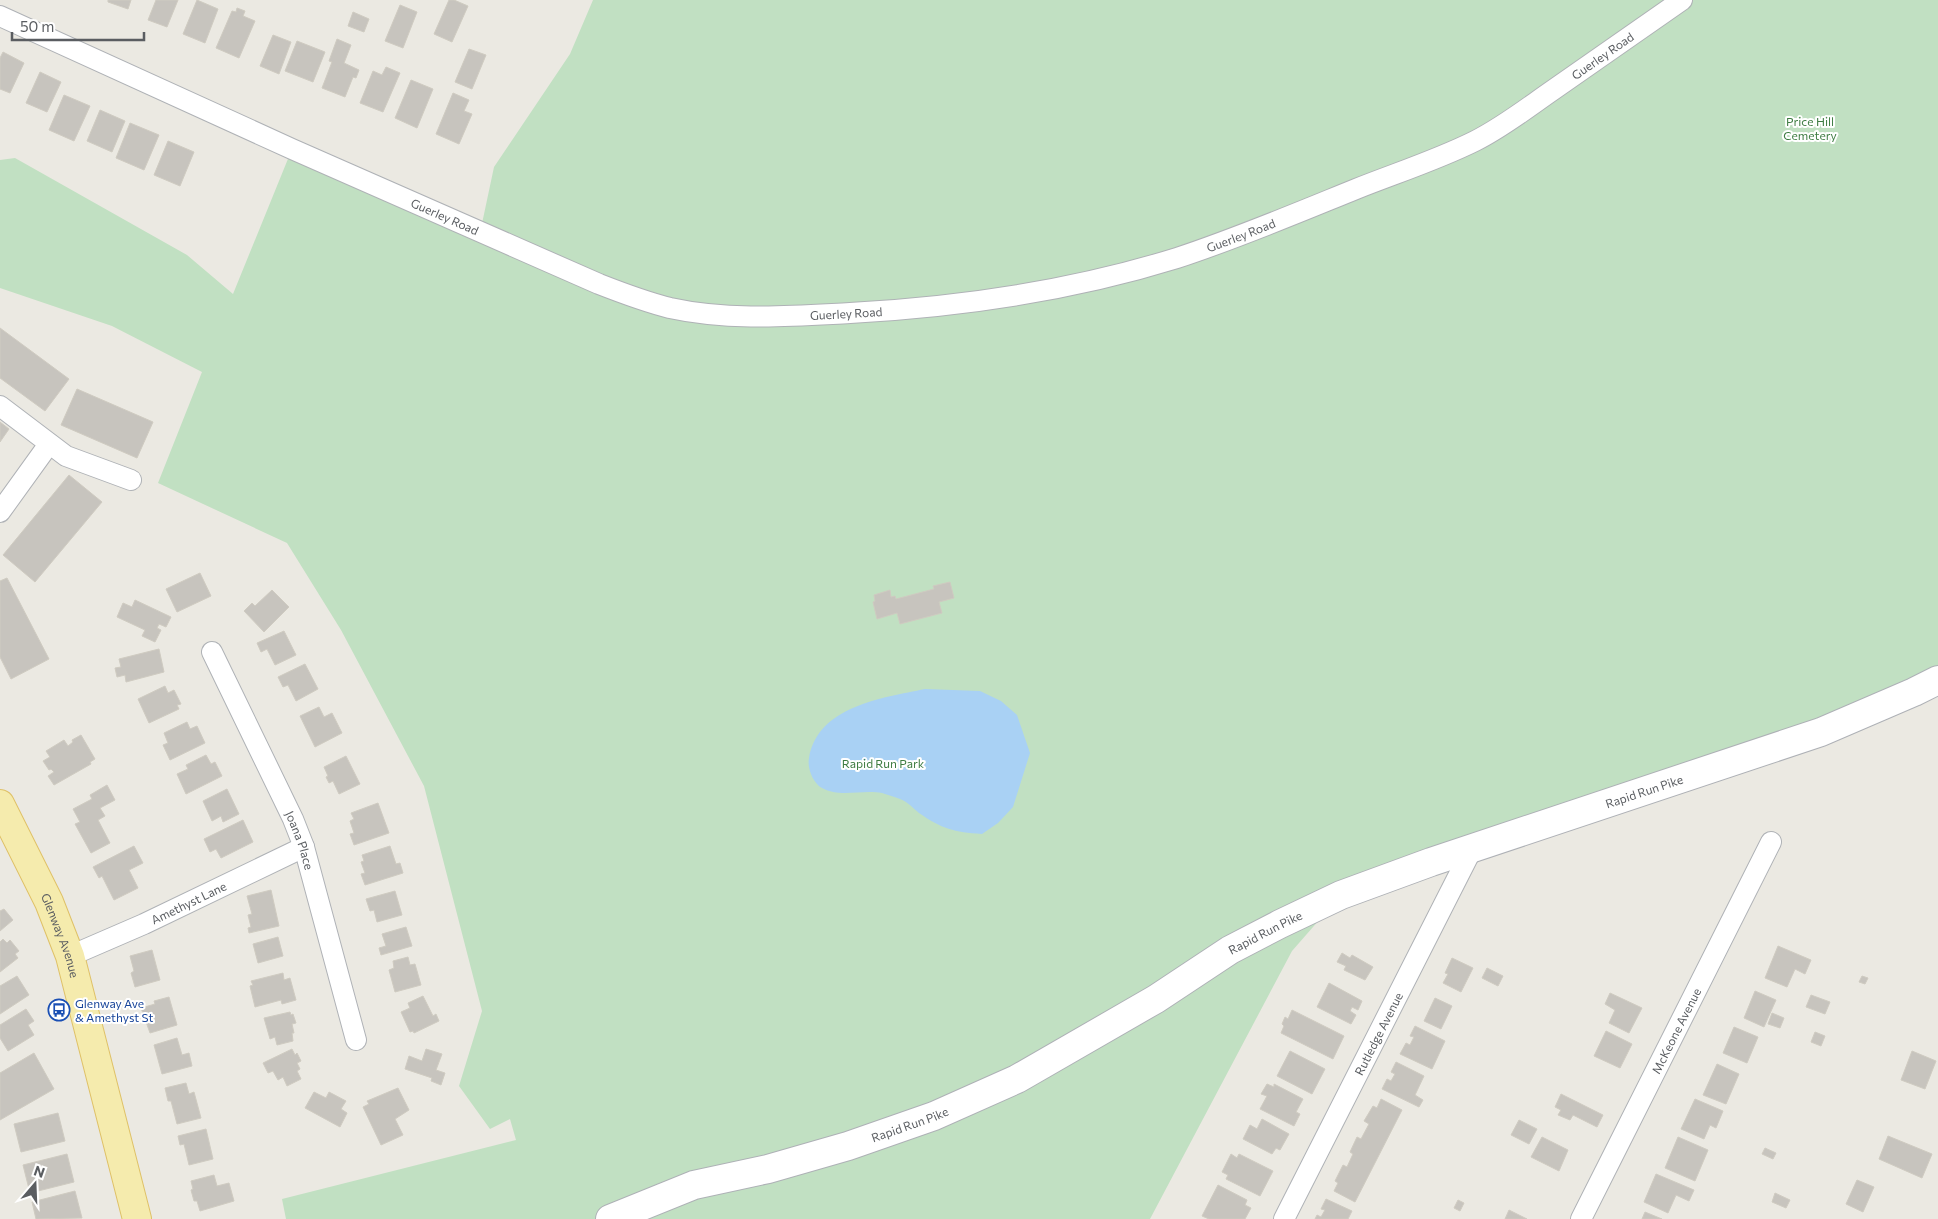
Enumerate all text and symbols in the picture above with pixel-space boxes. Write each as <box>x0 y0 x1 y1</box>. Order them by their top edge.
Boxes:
scale bar <box>12 10 145 42</box>
text: 50 m <box>20 17 54 35</box>
street label: Guerley Road <box>1569 29 1636 82</box>
park label: Price Hill Cemetery <box>1783 114 1837 142</box>
street label: Guerley Road <box>409 195 481 237</box>
street label: Guerley Road <box>1204 216 1277 254</box>
street label: Guerley Road <box>810 304 883 322</box>
park label: Rapid Run Park <box>842 756 925 770</box>
street label: Rapid Run Pike <box>1603 772 1685 810</box>
street label: Joana Place <box>282 808 317 871</box>
street label: Amethyst Lane <box>149 879 228 927</box>
street label: Glenway Avenue <box>39 891 82 979</box>
street label: Rapid Run Pike <box>1226 908 1304 957</box>
street label: McKeone Avenue <box>1649 985 1703 1076</box>
street label: Rutledge Avenue <box>1351 990 1405 1077</box>
place label: Glenway Ave & Amethyst St <box>75 996 153 1024</box>
bus stop icon: Glenway Ave & Amethyst St <box>47 998 71 1022</box>
street label: Rapid Run Pike <box>869 1104 950 1144</box>
north arrow <box>10 1159 60 1209</box>
text: N <box>32 1161 47 1181</box>

